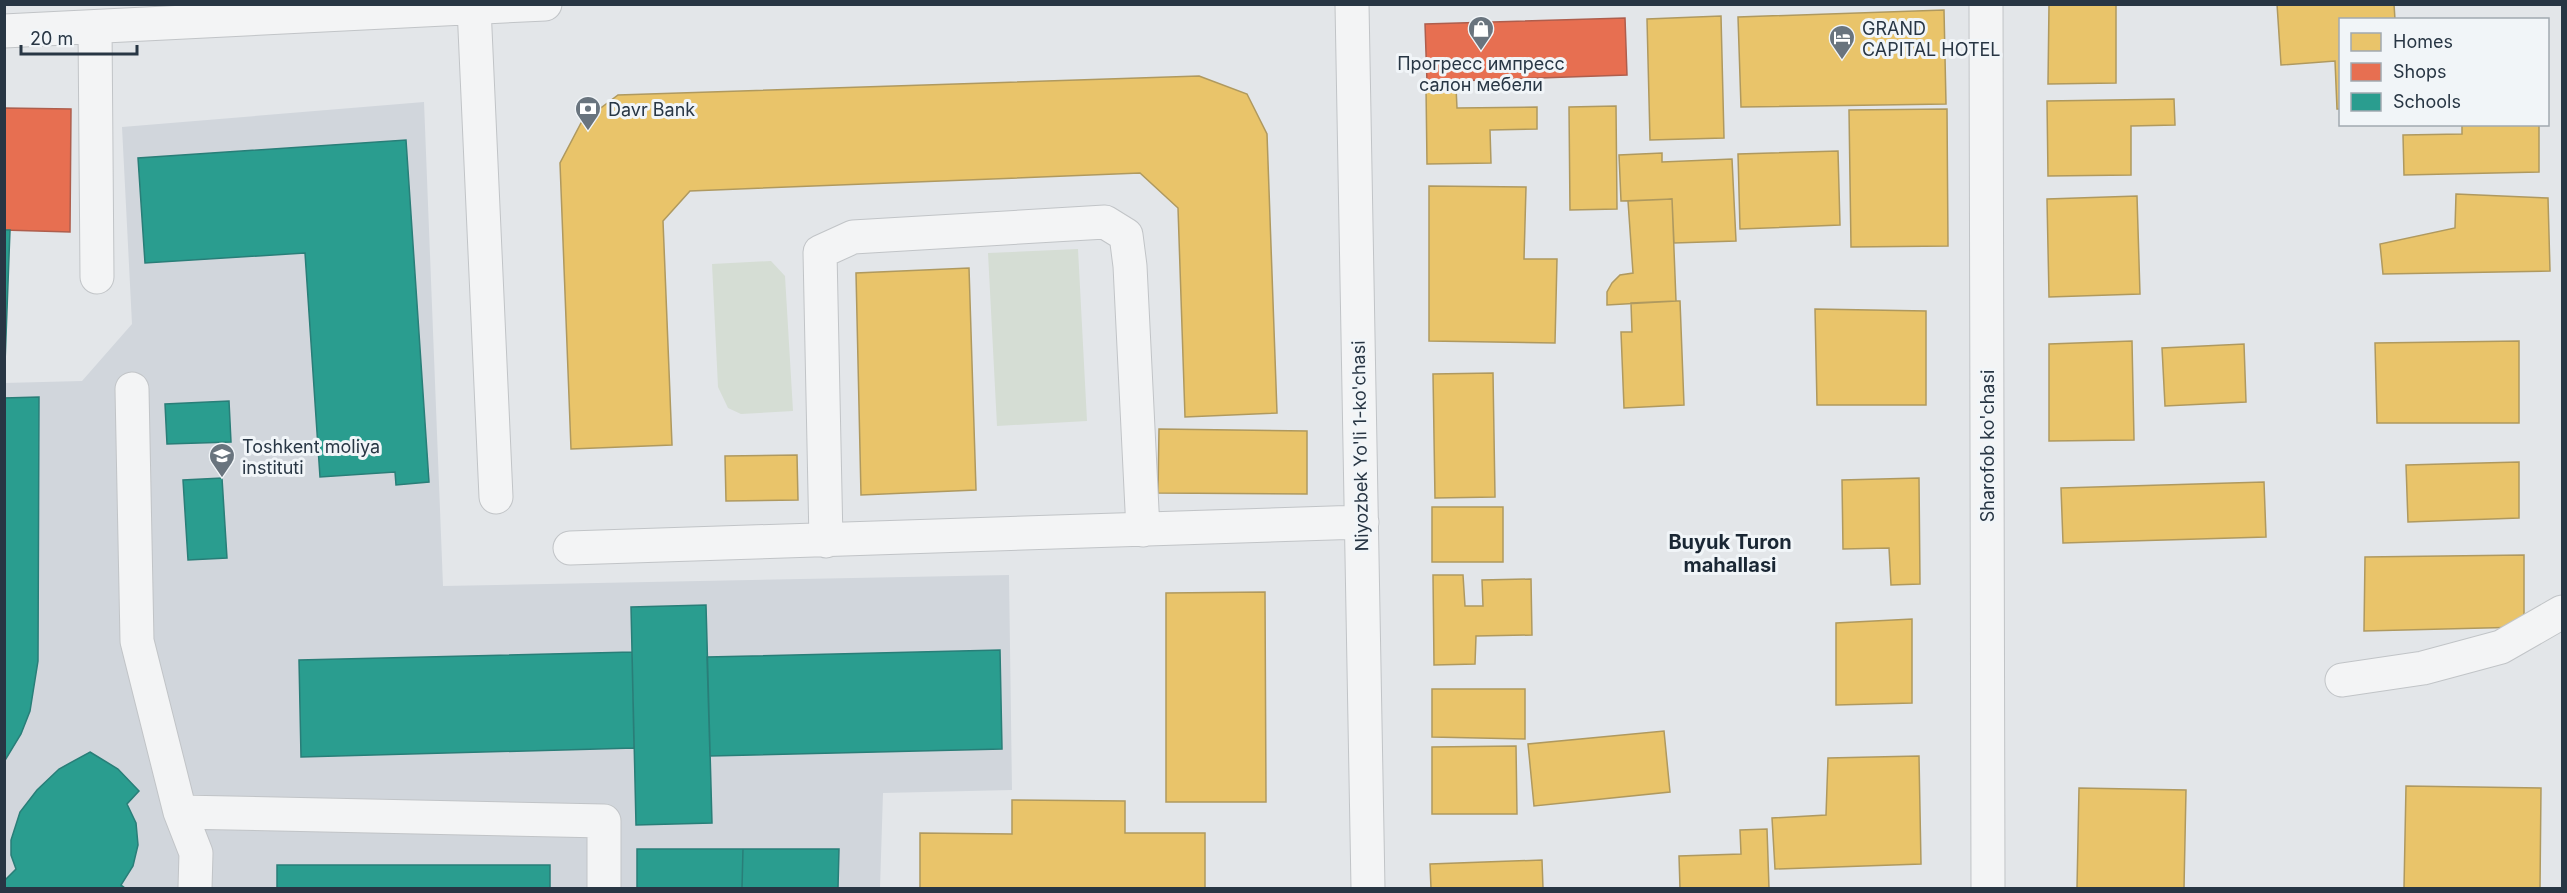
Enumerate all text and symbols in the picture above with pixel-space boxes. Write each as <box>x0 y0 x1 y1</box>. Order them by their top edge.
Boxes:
shop icon: Прогресс импресс салон мебели <box>1466 14 1496 52</box>
scale bar <box>21 18 136 56</box>
place label: GRAND CAPITAL HOTEL <box>1862 18 2001 60</box>
legend <box>2339 18 2549 126</box>
hotel icon: GRAND CAPITAL HOTEL <box>1827 23 1857 61</box>
text: 20 m <box>30 28 73 49</box>
text: Homes <box>2393 31 2453 52</box>
place label: Прогресс импресс салон мебели <box>1397 53 1565 95</box>
text: Shops <box>2393 61 2447 82</box>
text: Schools <box>2393 91 2461 112</box>
bank icon: Davr Bank <box>573 94 603 132</box>
place label: Davr Bank <box>608 99 695 120</box>
street label: Niyozbek Yo'li 1-ko'chasi <box>1348 340 1372 552</box>
street label: Sharofob ko'chasi <box>1977 370 1998 522</box>
place label: Toshkent moliya instituti <box>242 436 380 478</box>
school or university icon: Toshkent moliya instituti <box>207 441 237 479</box>
district label: Buyuk Turon mahallasi <box>1668 530 1792 577</box>

